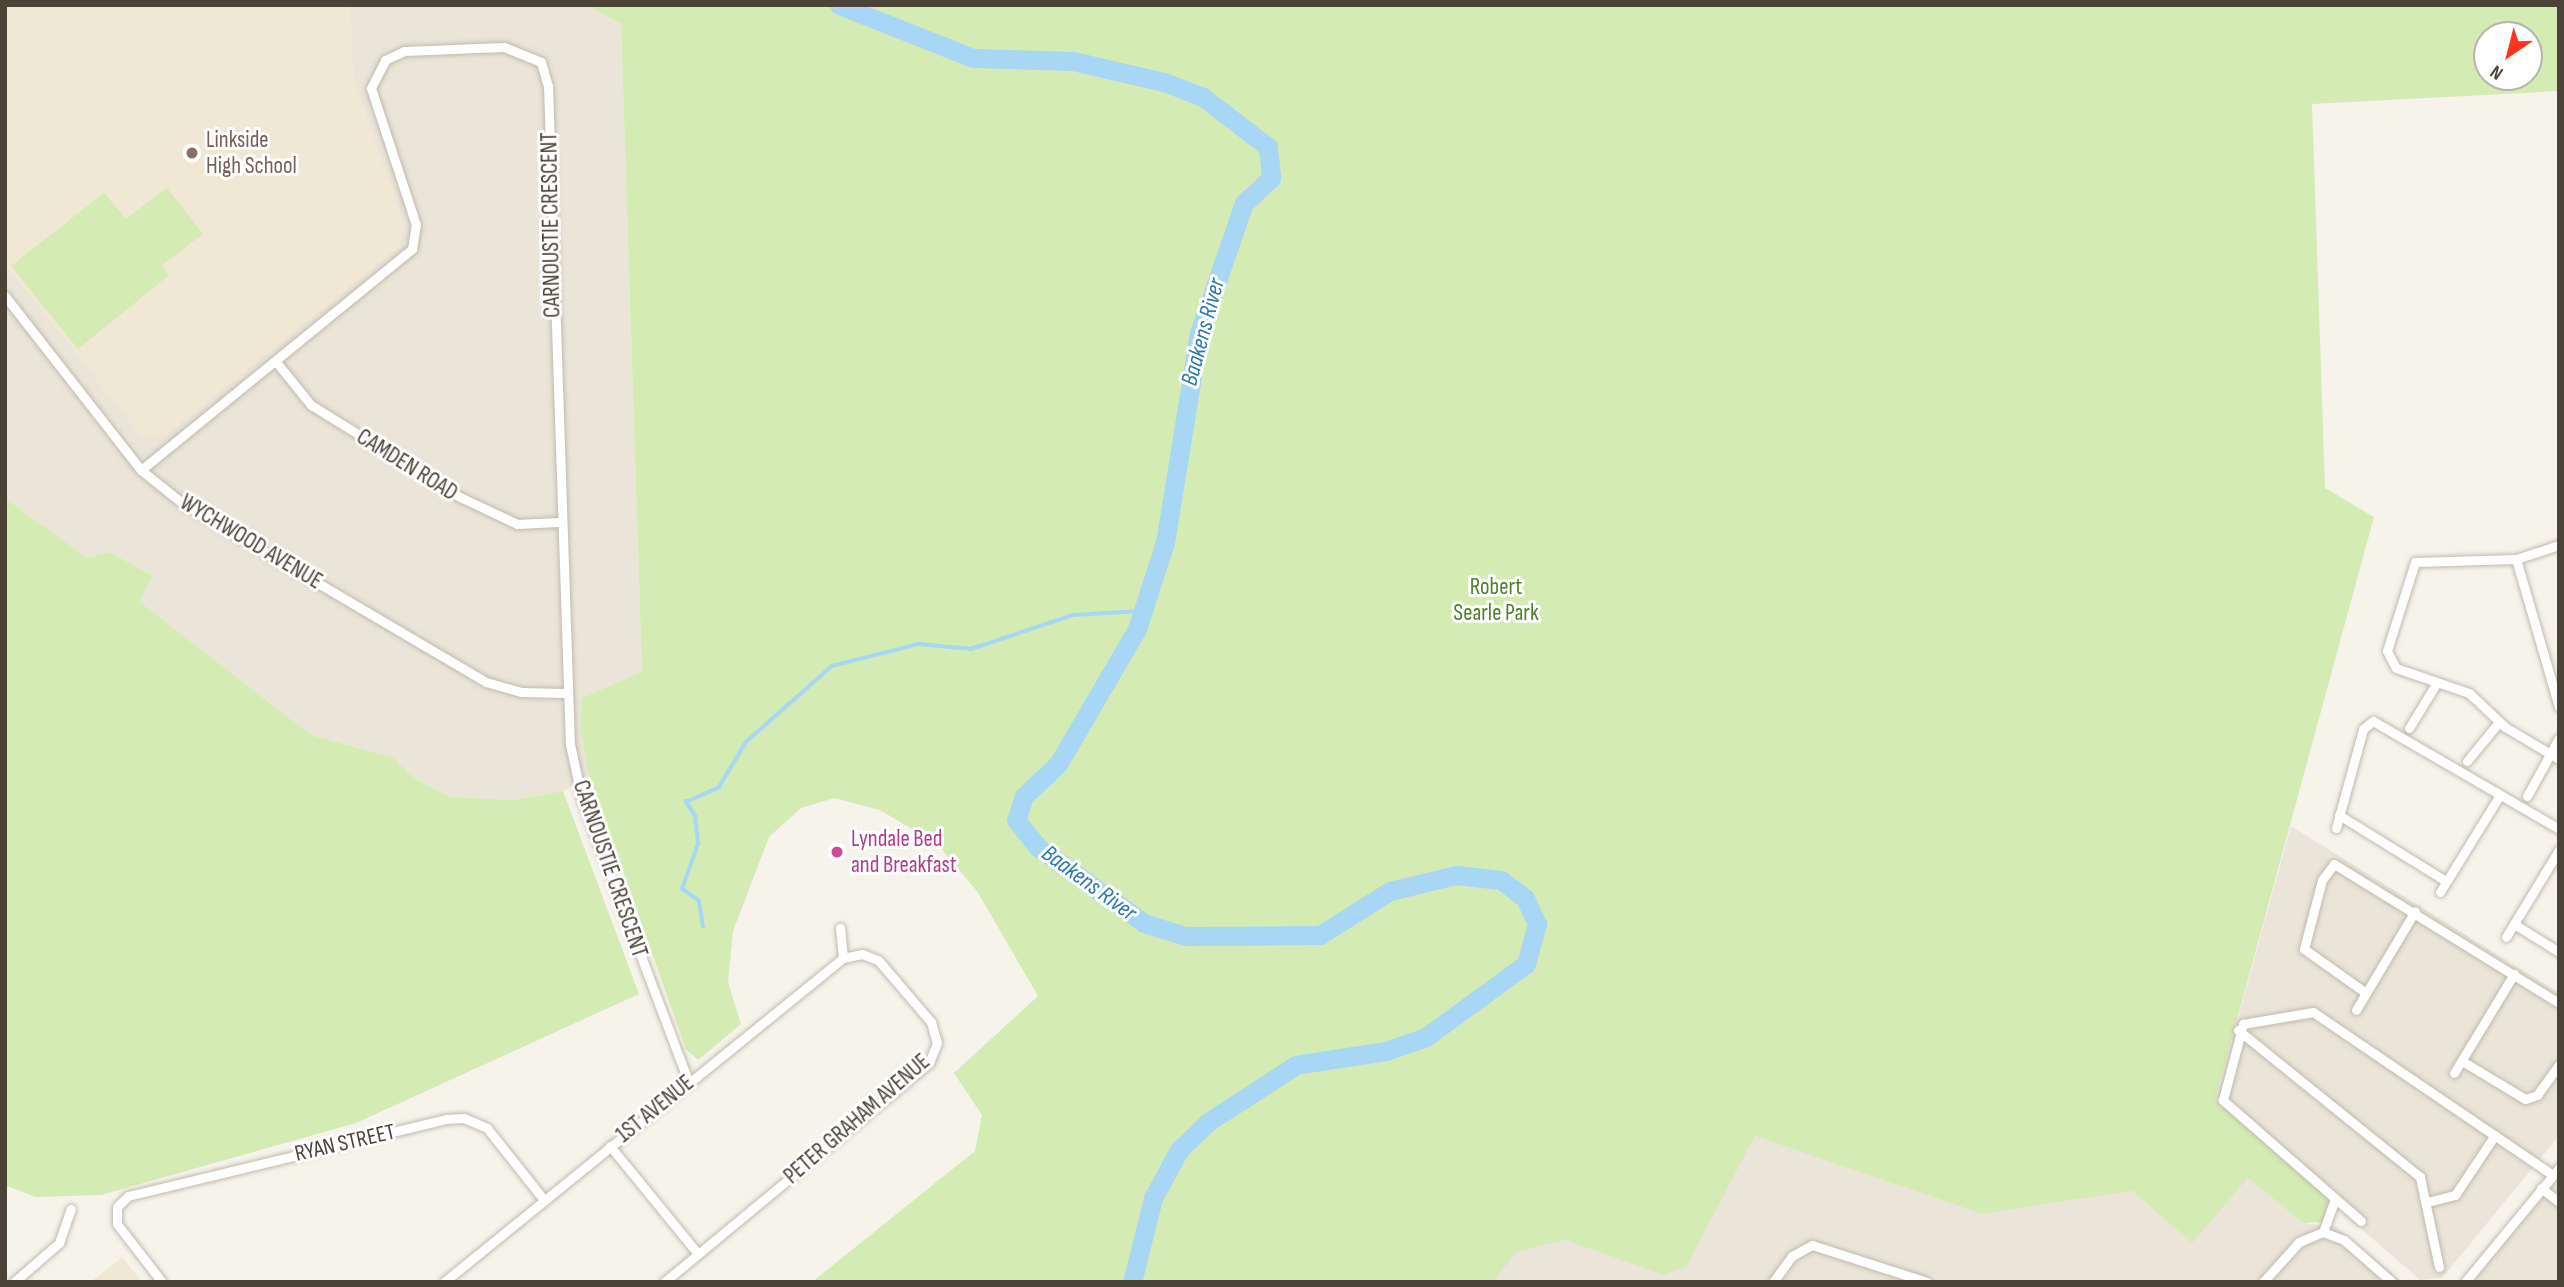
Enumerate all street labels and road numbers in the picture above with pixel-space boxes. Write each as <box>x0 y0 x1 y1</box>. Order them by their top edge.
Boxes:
street label: CARNOUSTIE CRESCENT <box>536 132 566 318</box>
street label: CAMDEN ROAD <box>351 423 463 507</box>
street label: WYCHWOOD AVENUE <box>175 489 327 595</box>
street label: CARNOUSTIE CRESCENT <box>567 777 653 961</box>
street label: PETER GRAHAM AVENUE <box>778 1048 936 1190</box>
street label: 1ST AVENUE <box>610 1069 700 1149</box>
street label: RYAN STREET <box>292 1118 398 1168</box>

